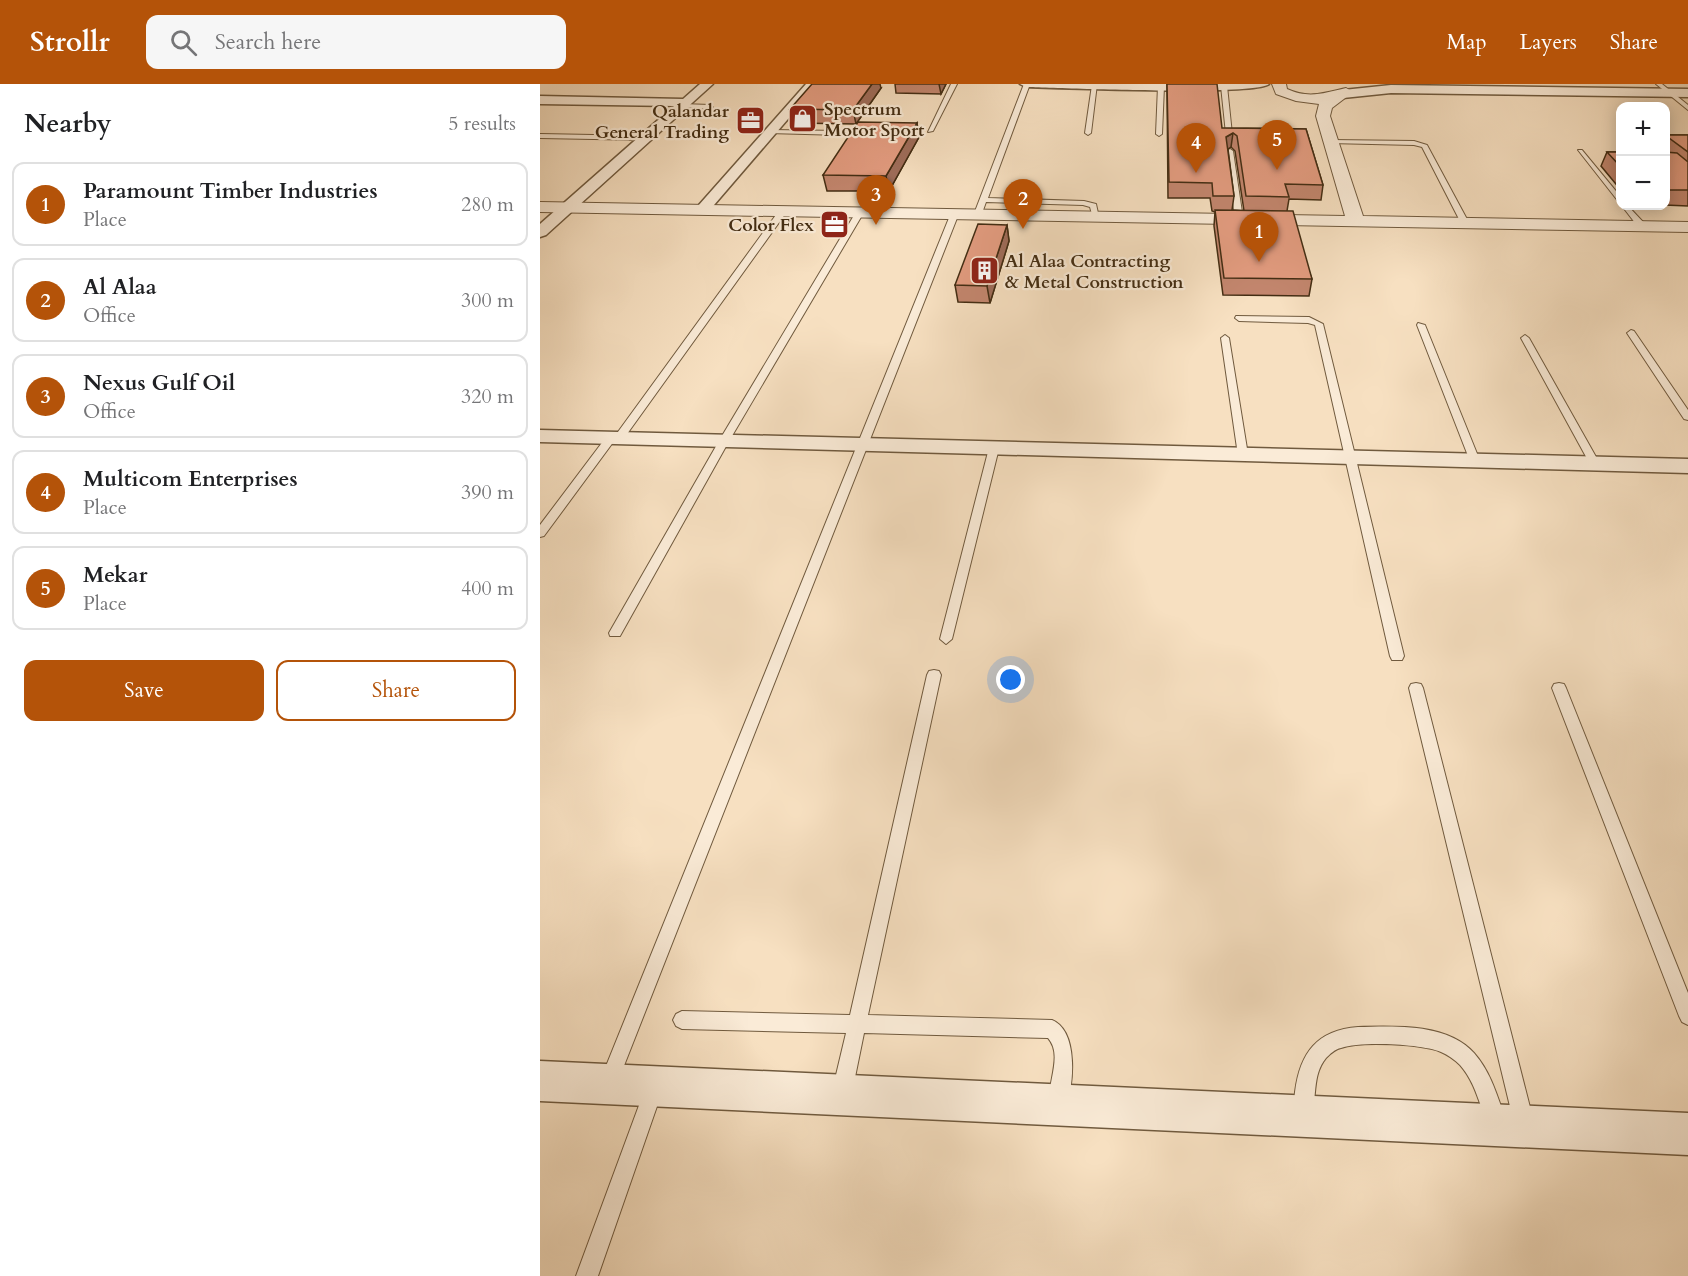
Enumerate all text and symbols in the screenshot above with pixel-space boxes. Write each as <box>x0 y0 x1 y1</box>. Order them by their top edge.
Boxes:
search box <box>146 15 566 69</box>
text: Strollr <box>30 23 110 61</box>
icon: search <box>167 26 200 59</box>
text: Search here <box>215 27 321 57</box>
text: Map <box>1447 28 1487 57</box>
text: Layers <box>1520 28 1577 57</box>
text: Share <box>1610 28 1658 57</box>
place label: Spectrum Motor Sport <box>824 97 925 143</box>
place label: Qalandar General Trading <box>595 99 730 145</box>
map controls <box>1616 102 1670 210</box>
button: + <box>1616 102 1670 156</box>
shop icon: Spectrum Motor Sport <box>787 103 819 135</box>
office icon: Qalandar General Trading <box>734 105 766 137</box>
text: Nearby <box>24 106 112 141</box>
text: 5 results <box>448 110 516 137</box>
pin: 5 <box>1258 120 1296 170</box>
pin: 4 <box>1176 124 1216 173</box>
button: − <box>1616 156 1670 210</box>
text: Paramount Timber Industries <box>83 176 378 206</box>
pin: 3 <box>856 176 896 225</box>
pin: 2 <box>1004 180 1042 229</box>
text: 1 <box>40 191 51 218</box>
text: 280 m <box>461 191 514 218</box>
text: Place <box>83 206 127 233</box>
office icon: Color Flex <box>819 209 851 241</box>
pin: 1 <box>1240 212 1278 262</box>
place label: Color Flex <box>728 213 814 238</box>
place label: Al Alaa Contracting & Metal Construction <box>1005 249 1184 295</box>
building icon: Al Alaa Contracting & Metal Construction <box>968 255 1000 287</box>
text: Al Alaa <box>83 272 157 302</box>
text: 2 <box>40 287 51 314</box>
text: 300 m <box>461 287 514 314</box>
text: Office <box>83 302 136 329</box>
text: Nexus Gulf Oil <box>83 368 235 398</box>
text: 3 <box>40 383 51 410</box>
text: 320 m <box>461 383 514 410</box>
text: Office <box>83 398 136 425</box>
text: Multicom Enterprises <box>83 464 298 494</box>
text: 4 <box>40 479 51 506</box>
text: 390 m <box>461 479 514 506</box>
text: Place <box>83 494 127 521</box>
text: Mekar <box>83 560 147 590</box>
text: 5 <box>40 575 51 602</box>
text: 400 m <box>461 575 514 602</box>
text: Place <box>83 590 127 617</box>
button: Save <box>24 660 264 721</box>
button: Share <box>276 660 516 721</box>
your location <box>996 665 1025 694</box>

